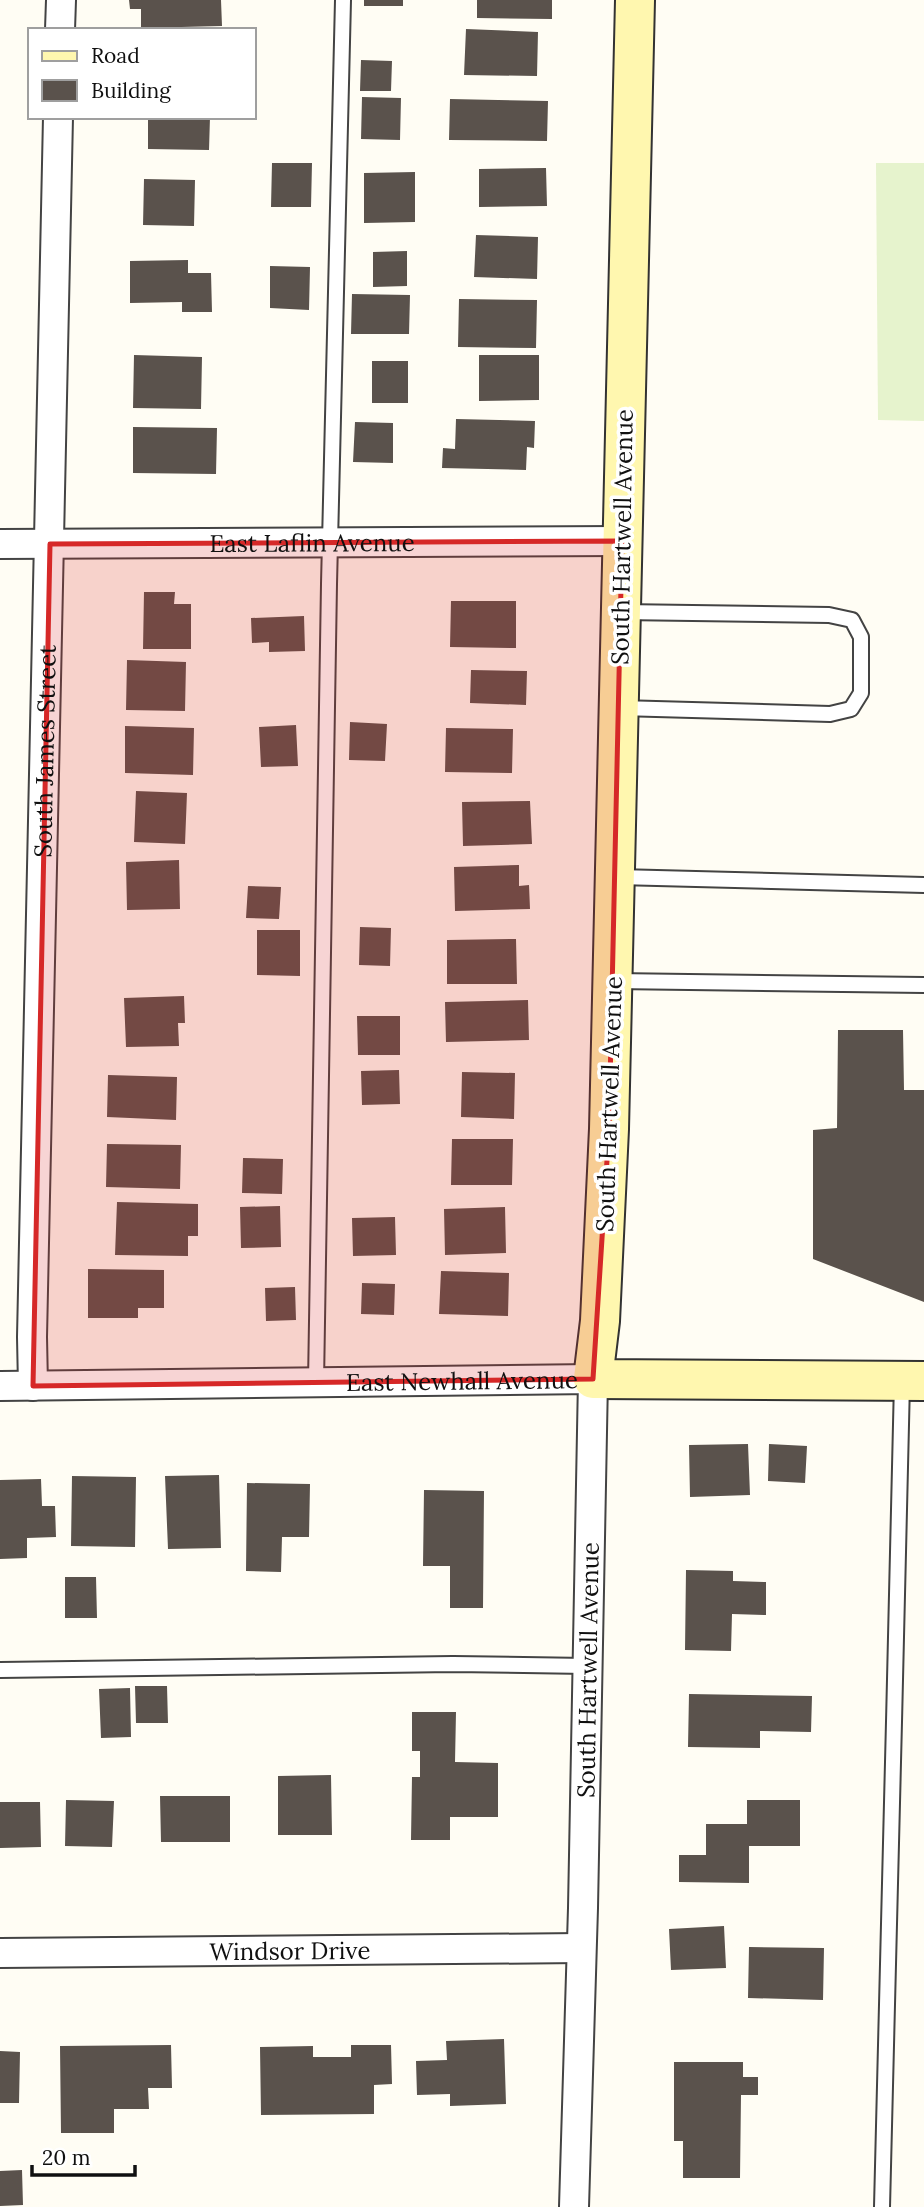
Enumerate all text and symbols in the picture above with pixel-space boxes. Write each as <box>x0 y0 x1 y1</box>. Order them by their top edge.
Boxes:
legend <box>28 28 256 119</box>
text: Road <box>91 42 140 69</box>
text: Building <box>91 77 171 104</box>
street label: South Hartwell Avenue <box>604 409 640 665</box>
street label: East Laflin Avenue <box>209 527 415 558</box>
street label: South James Street <box>27 644 62 858</box>
street label: South Hartwell Avenue <box>589 976 629 1232</box>
street label: East Newhall Avenue <box>346 1364 578 1397</box>
street label: South Hartwell Avenue <box>570 1542 606 1798</box>
street label: Windsor Drive <box>209 1934 371 1967</box>
scale bar <box>32 2134 135 2178</box>
text: 20 m <box>42 2144 91 2171</box>

